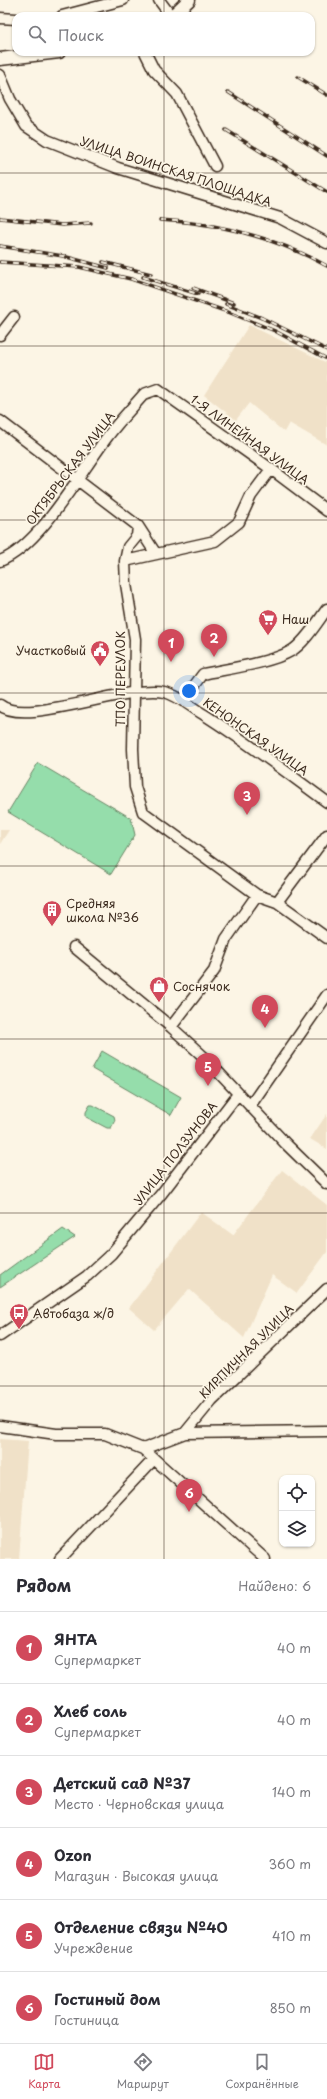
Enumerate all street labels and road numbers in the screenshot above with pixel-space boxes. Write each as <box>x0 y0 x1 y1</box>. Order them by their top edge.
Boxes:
street label: УЛИЦА ВОИНСКАЯ ПЛОЩАДКА <box>78 131 274 211</box>
street label: 1-Я ЛИНЕЙНАЯ УЛИЦА <box>187 390 313 488</box>
street label: ОКТЯБРЬСКАЯ УЛИЦА <box>21 408 119 528</box>
street label: ТПО ПЕРЕУЛОК <box>111 631 129 727</box>
street label: КЕНОНСКАЯ УЛИЦА <box>200 693 312 779</box>
street label: УЛИЦА ПОЛЗУНОВА <box>129 1097 221 1208</box>
street label: КИРПИЧНАЯ УЛИЦА <box>195 1300 297 1402</box>

